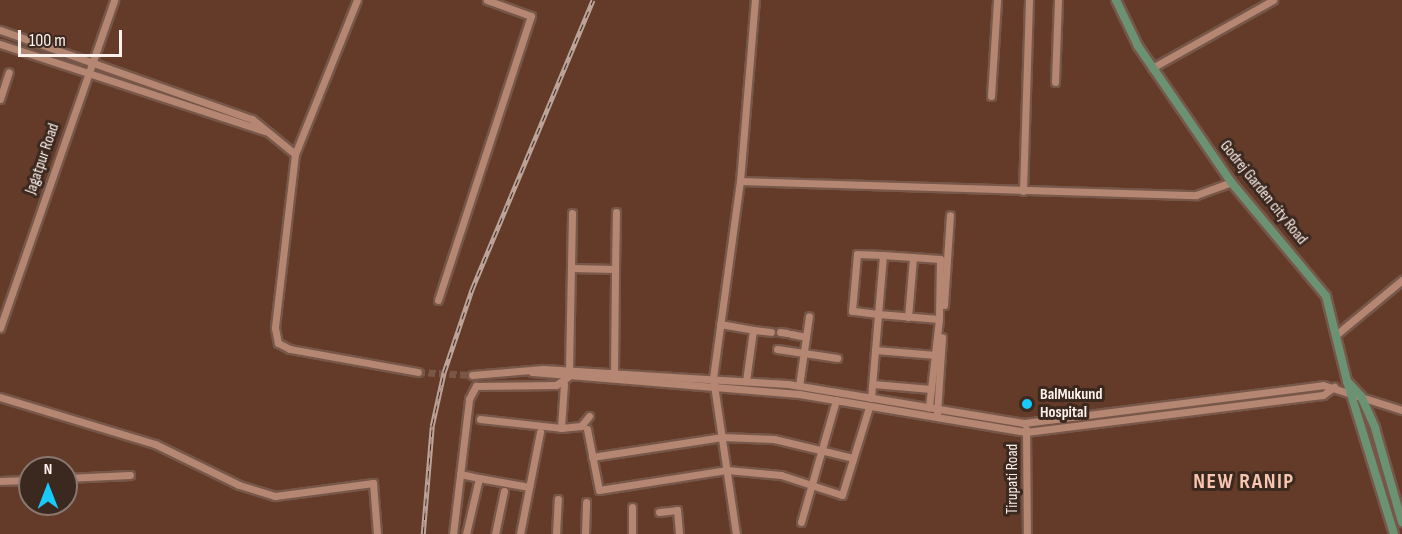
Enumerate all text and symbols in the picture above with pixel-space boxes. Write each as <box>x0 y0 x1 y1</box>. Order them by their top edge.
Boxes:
scale bar <box>21 18 124 56</box>
text: 100 m <box>29 30 66 51</box>
street label: Jagatpur Road <box>22 121 64 197</box>
street label: Godrej Garden city Road <box>1215 137 1311 249</box>
place label: BalMukund Hospital <box>1040 385 1102 423</box>
marker: BalMukund Hospital <box>1018 395 1036 413</box>
street label: Tirupati Road <box>1003 444 1023 514</box>
north arrow <box>18 456 78 516</box>
text: N <box>44 460 52 479</box>
district label: NEW RANIP <box>1193 469 1295 495</box>

